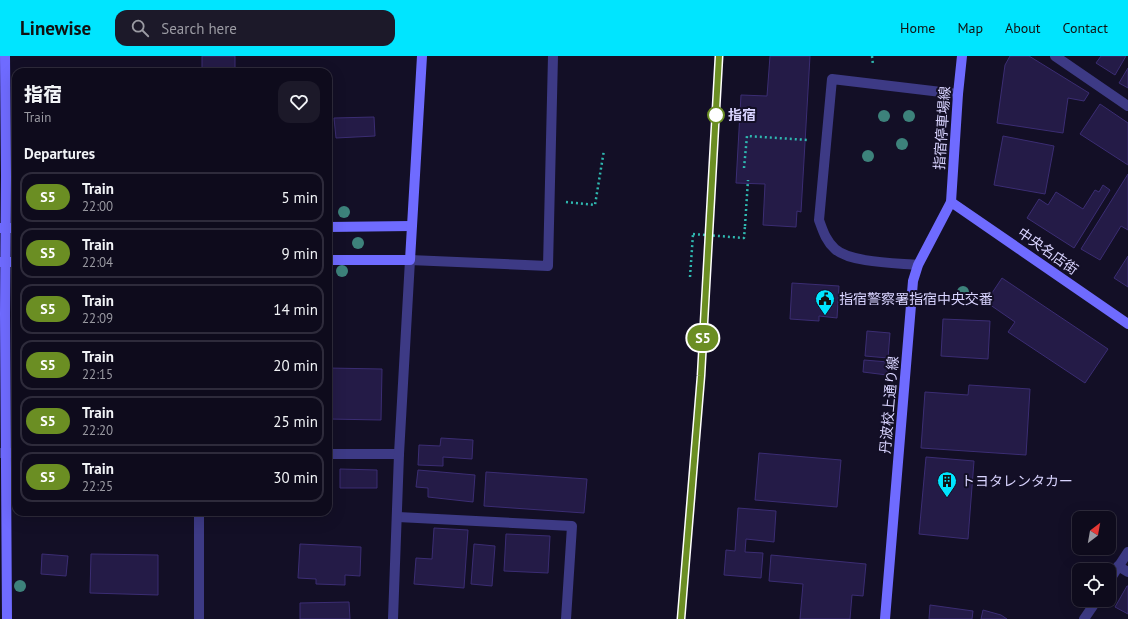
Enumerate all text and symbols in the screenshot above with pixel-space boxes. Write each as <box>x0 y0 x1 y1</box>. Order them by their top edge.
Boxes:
search box <box>115 10 395 46</box>
text: Linewise <box>20 16 91 40</box>
icon: search <box>129 17 151 39</box>
text: Search here <box>161 19 237 38</box>
text: Home <box>900 19 935 37</box>
text: Map <box>957 19 983 37</box>
text: About <box>1005 19 1041 37</box>
text: Contact <box>1063 19 1108 37</box>
button: heart <box>278 81 320 123</box>
text: 指宿 <box>24 82 62 106</box>
street label: 指宿停車場線 <box>930 85 954 171</box>
marker: 指宿 <box>707 106 725 124</box>
place label: 指宿 <box>728 106 756 124</box>
text: Train <box>24 109 51 126</box>
text: Departures <box>24 144 95 163</box>
text: Train <box>82 179 114 198</box>
text: S5 <box>40 188 56 206</box>
text: 5 min <box>281 188 318 207</box>
text: 22:00 <box>82 198 113 215</box>
street label: 中央名店街 <box>1014 224 1082 278</box>
text: Train <box>82 235 114 254</box>
text: S5 <box>40 244 56 262</box>
text: 9 min <box>281 244 318 263</box>
text: 22:04 <box>82 254 113 271</box>
public building icon: 指宿警察署指宿中央交番 <box>814 288 836 316</box>
place label: 指宿警察署指宿中央交番 <box>839 290 993 308</box>
text: Train <box>82 291 114 310</box>
text: S5 <box>40 300 56 318</box>
text: 14 min <box>273 300 318 319</box>
text: 22:09 <box>82 310 113 327</box>
line badge: S5 <box>685 325 721 351</box>
text: S5 <box>695 329 711 347</box>
text: Train <box>82 347 114 366</box>
street label: 丹波校上通り線 <box>876 355 902 455</box>
text: S5 <box>40 356 56 374</box>
text: 20 min <box>273 356 318 375</box>
text: 22:15 <box>82 366 113 383</box>
text: Train <box>82 403 114 422</box>
text: S5 <box>40 412 56 430</box>
text: 25 min <box>273 412 318 431</box>
text: 22:20 <box>82 422 113 439</box>
text: Train <box>82 459 114 478</box>
text: S5 <box>40 468 56 486</box>
text: 30 min <box>273 468 318 487</box>
building icon: トヨタレンタカー <box>936 470 958 498</box>
place label: トヨタレンタカー <box>961 472 1073 490</box>
text: 22:25 <box>82 478 113 495</box>
north arrow <box>1072 511 1116 555</box>
map controls <box>1072 511 1116 607</box>
button: locate <box>1072 563 1116 607</box>

